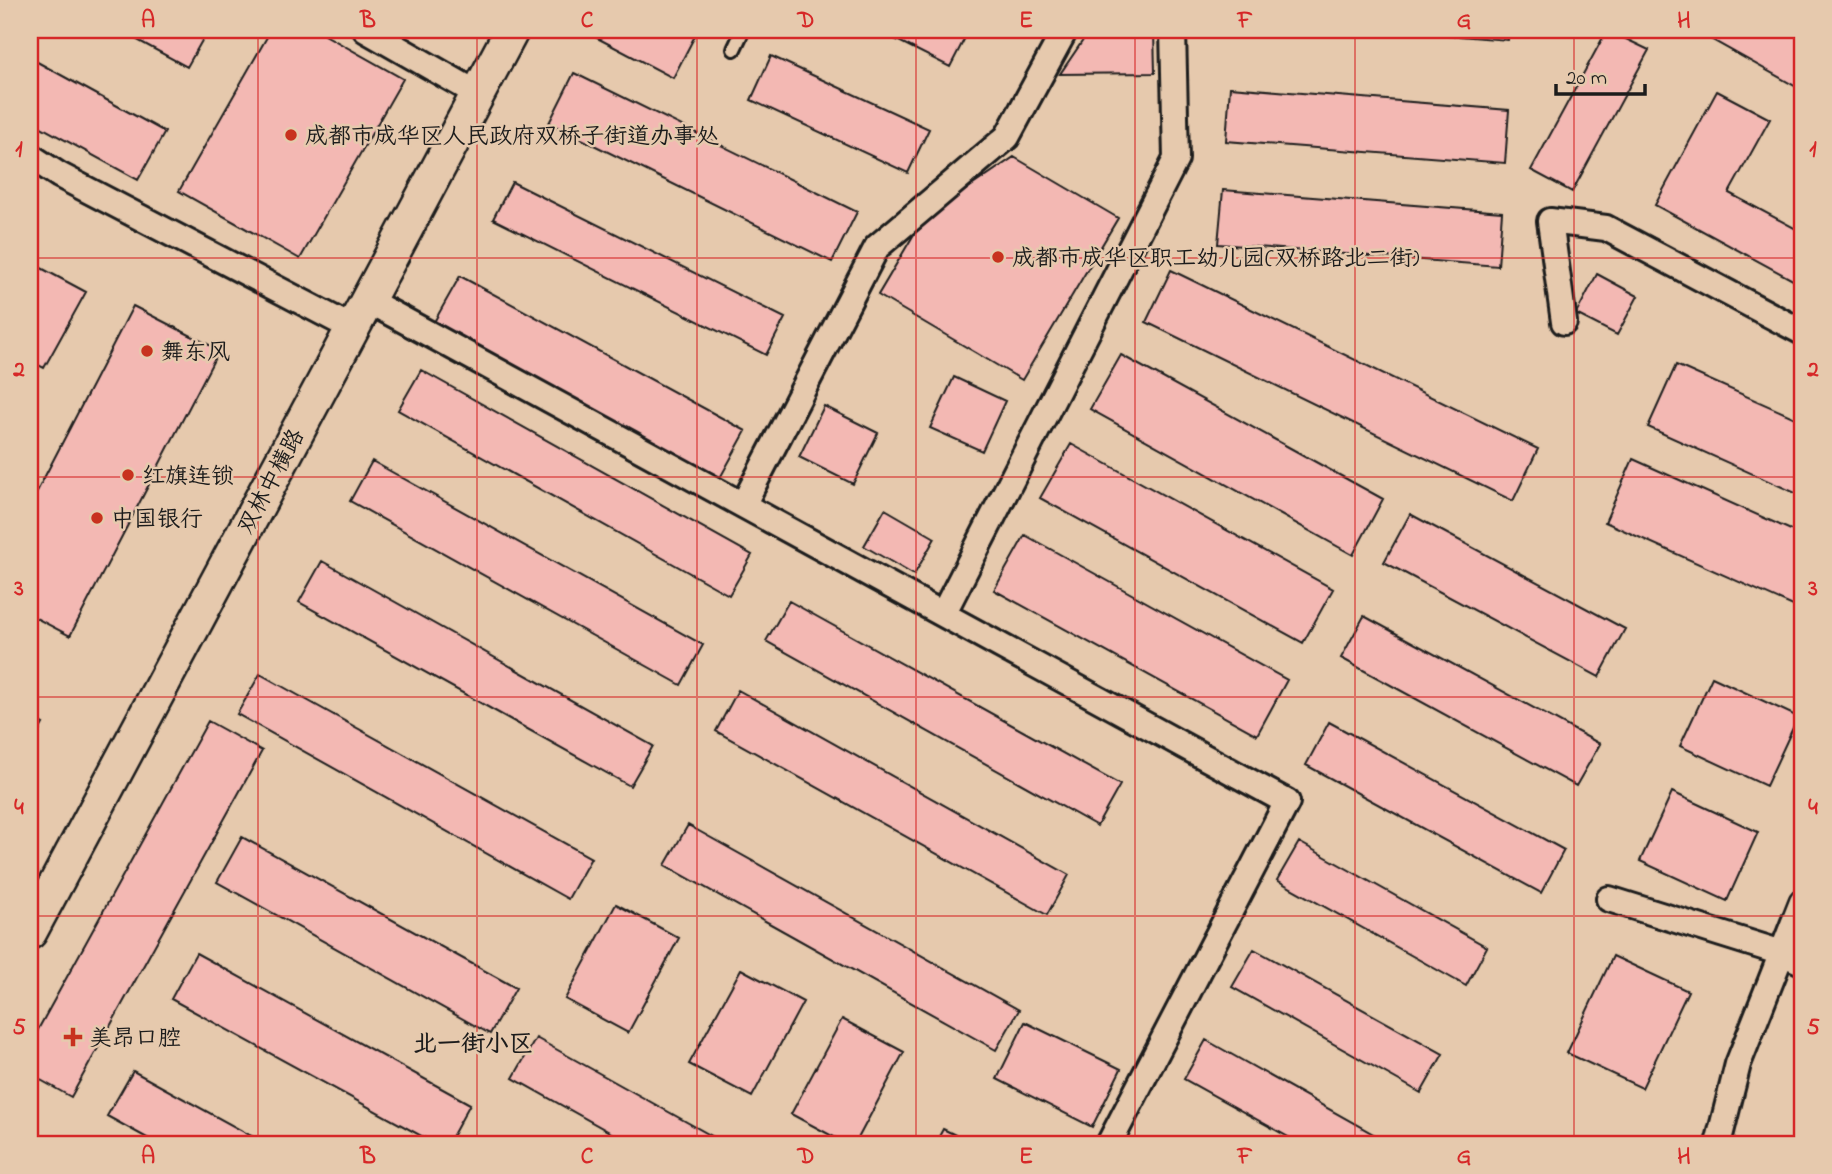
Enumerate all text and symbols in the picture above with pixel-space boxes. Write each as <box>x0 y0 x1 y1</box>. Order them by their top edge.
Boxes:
text: A <box>141 5 155 38</box>
text: B <box>359 5 376 38</box>
text: C <box>581 5 594 38</box>
text: D <box>797 5 814 38</box>
text: E <box>1019 5 1033 38</box>
text: F <box>1237 5 1253 38</box>
text: G <box>1457 5 1471 38</box>
text: H <box>1677 5 1691 38</box>
scale bar <box>1556 52 1645 96</box>
text: 20 m <box>1566 64 1607 94</box>
place label: 成都市成华区人民政府双桥子街道办事处 <box>305 121 719 154</box>
marker: 成都市成华区人民政府双桥子街道办事处 <box>283 127 299 143</box>
text: 1 <box>15 134 23 167</box>
text: 1 <box>1809 134 1817 167</box>
place label: 成都市成华区职工幼儿园(双桥路北二街) <box>1012 243 1420 276</box>
marker: 成都市成华区职工幼儿园(双桥路北二街) <box>990 249 1006 265</box>
place label: 舞东风 <box>161 337 230 370</box>
marker: 舞东风 <box>139 343 155 359</box>
text: 2 <box>12 354 25 387</box>
text: 2 <box>1806 354 1819 387</box>
street label: 双林中横路 <box>231 424 314 541</box>
place label: 红旗连锁 <box>142 461 234 494</box>
marker: 红旗连锁 <box>120 467 136 483</box>
place label: 中国银行 <box>111 504 203 537</box>
marker: 中国银行 <box>89 510 105 526</box>
text: 3 <box>13 573 24 606</box>
text: 3 <box>1807 573 1818 606</box>
text: 4 <box>14 792 24 825</box>
text: 4 <box>1808 792 1818 825</box>
text: 5 <box>12 1012 26 1045</box>
text: 5 <box>1806 1012 1820 1045</box>
place label: 美昂口腔 <box>89 1023 181 1056</box>
marker: 美昂口腔 <box>63 1027 83 1047</box>
district label: 北一街小区 <box>413 1028 533 1063</box>
text: A <box>141 1141 155 1174</box>
text: B <box>359 1141 376 1174</box>
text: C <box>581 1141 594 1174</box>
text: D <box>797 1141 814 1174</box>
text: E <box>1019 1141 1033 1174</box>
text: F <box>1237 1141 1253 1174</box>
text: G <box>1457 1141 1471 1174</box>
text: H <box>1677 1141 1691 1174</box>

